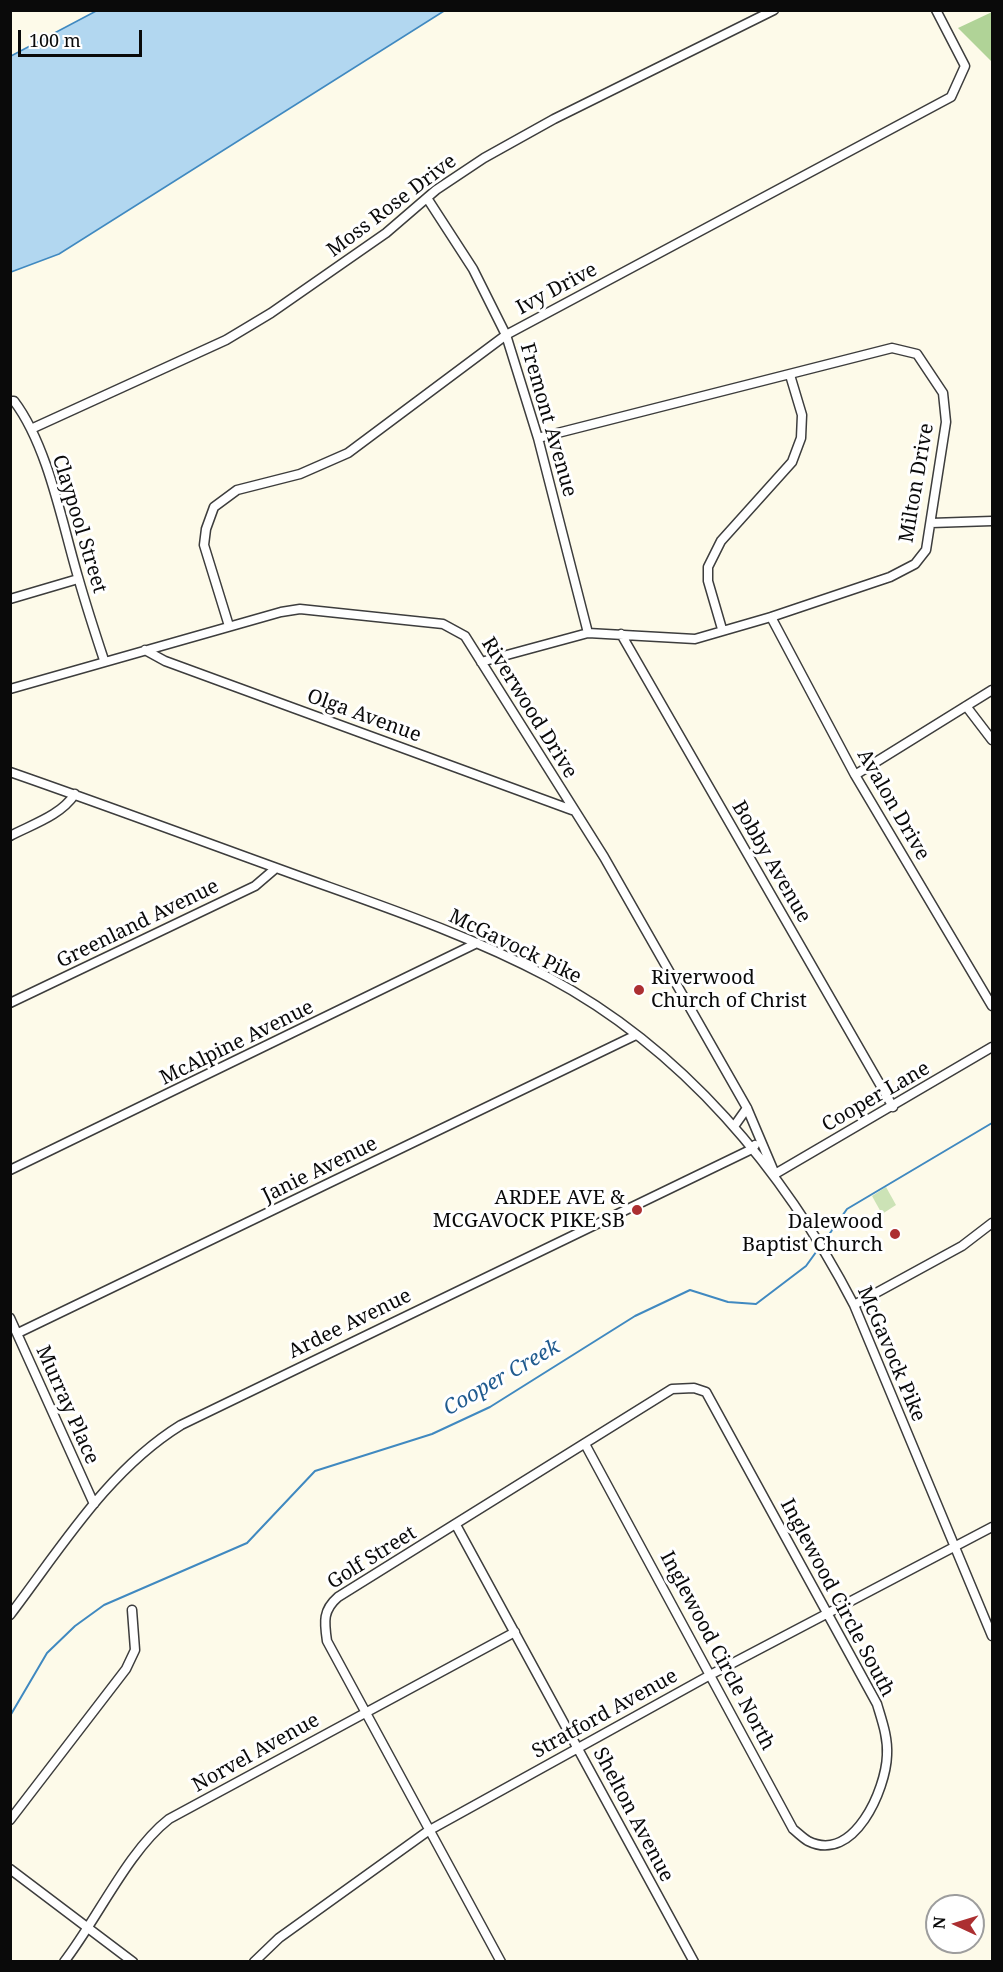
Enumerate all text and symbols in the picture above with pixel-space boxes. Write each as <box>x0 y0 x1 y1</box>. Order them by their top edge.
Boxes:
scale bar <box>21 18 146 56</box>
text: 100 m <box>29 28 81 52</box>
street label: Moss Rose Drive <box>323 150 461 262</box>
street label: Ivy Drive <box>512 258 602 320</box>
street label: Fremont Avenue <box>515 340 581 500</box>
street label: Milton Drive <box>895 421 939 545</box>
street label: Claypool Street <box>47 452 111 596</box>
street label: Riverwood Drive <box>476 633 582 783</box>
street label: Olga Avenue <box>304 684 424 748</box>
street label: Avalon Drive <box>852 745 934 865</box>
street label: Bobby Avenue <box>726 797 816 927</box>
street label: Greenland Avenue <box>53 874 223 974</box>
street label: McGavock Pike <box>445 905 585 989</box>
place label: Riverwood Church of Christ <box>651 966 807 1013</box>
marker: Riverwood Church of Christ <box>632 983 646 997</box>
street label: McAlpine Avenue <box>156 995 318 1091</box>
street label: Cooper Lane <box>818 1057 934 1137</box>
street label: Janie Avenue <box>259 1132 381 1208</box>
place label: ARDEE AVE & MCGAVOCK PIKE SB <box>433 1186 625 1233</box>
marker: ARDEE AVE & MCGAVOCK PIKE SB <box>630 1203 644 1217</box>
place label: Dalewood Baptist Church <box>742 1210 883 1257</box>
marker: Dalewood Baptist Church <box>888 1227 902 1241</box>
street label: McGavock Pike <box>852 1283 930 1425</box>
street label: Ardee Avenue <box>285 1284 415 1364</box>
water label: Cooper Creek <box>439 1335 565 1421</box>
street label: Murray Place <box>30 1342 104 1468</box>
street label: Inglewood Circle South <box>775 1495 899 1701</box>
street label: Golf Street <box>323 1521 421 1595</box>
street label: Inglewood Circle North <box>654 1547 780 1755</box>
street label: Stratford Avenue <box>528 1664 682 1764</box>
street label: Norvel Avenue <box>188 1708 324 1798</box>
street label: Shelton Avenue <box>588 1744 678 1886</box>
north arrow <box>925 1894 985 1954</box>
text: N <box>928 1916 950 1930</box>

